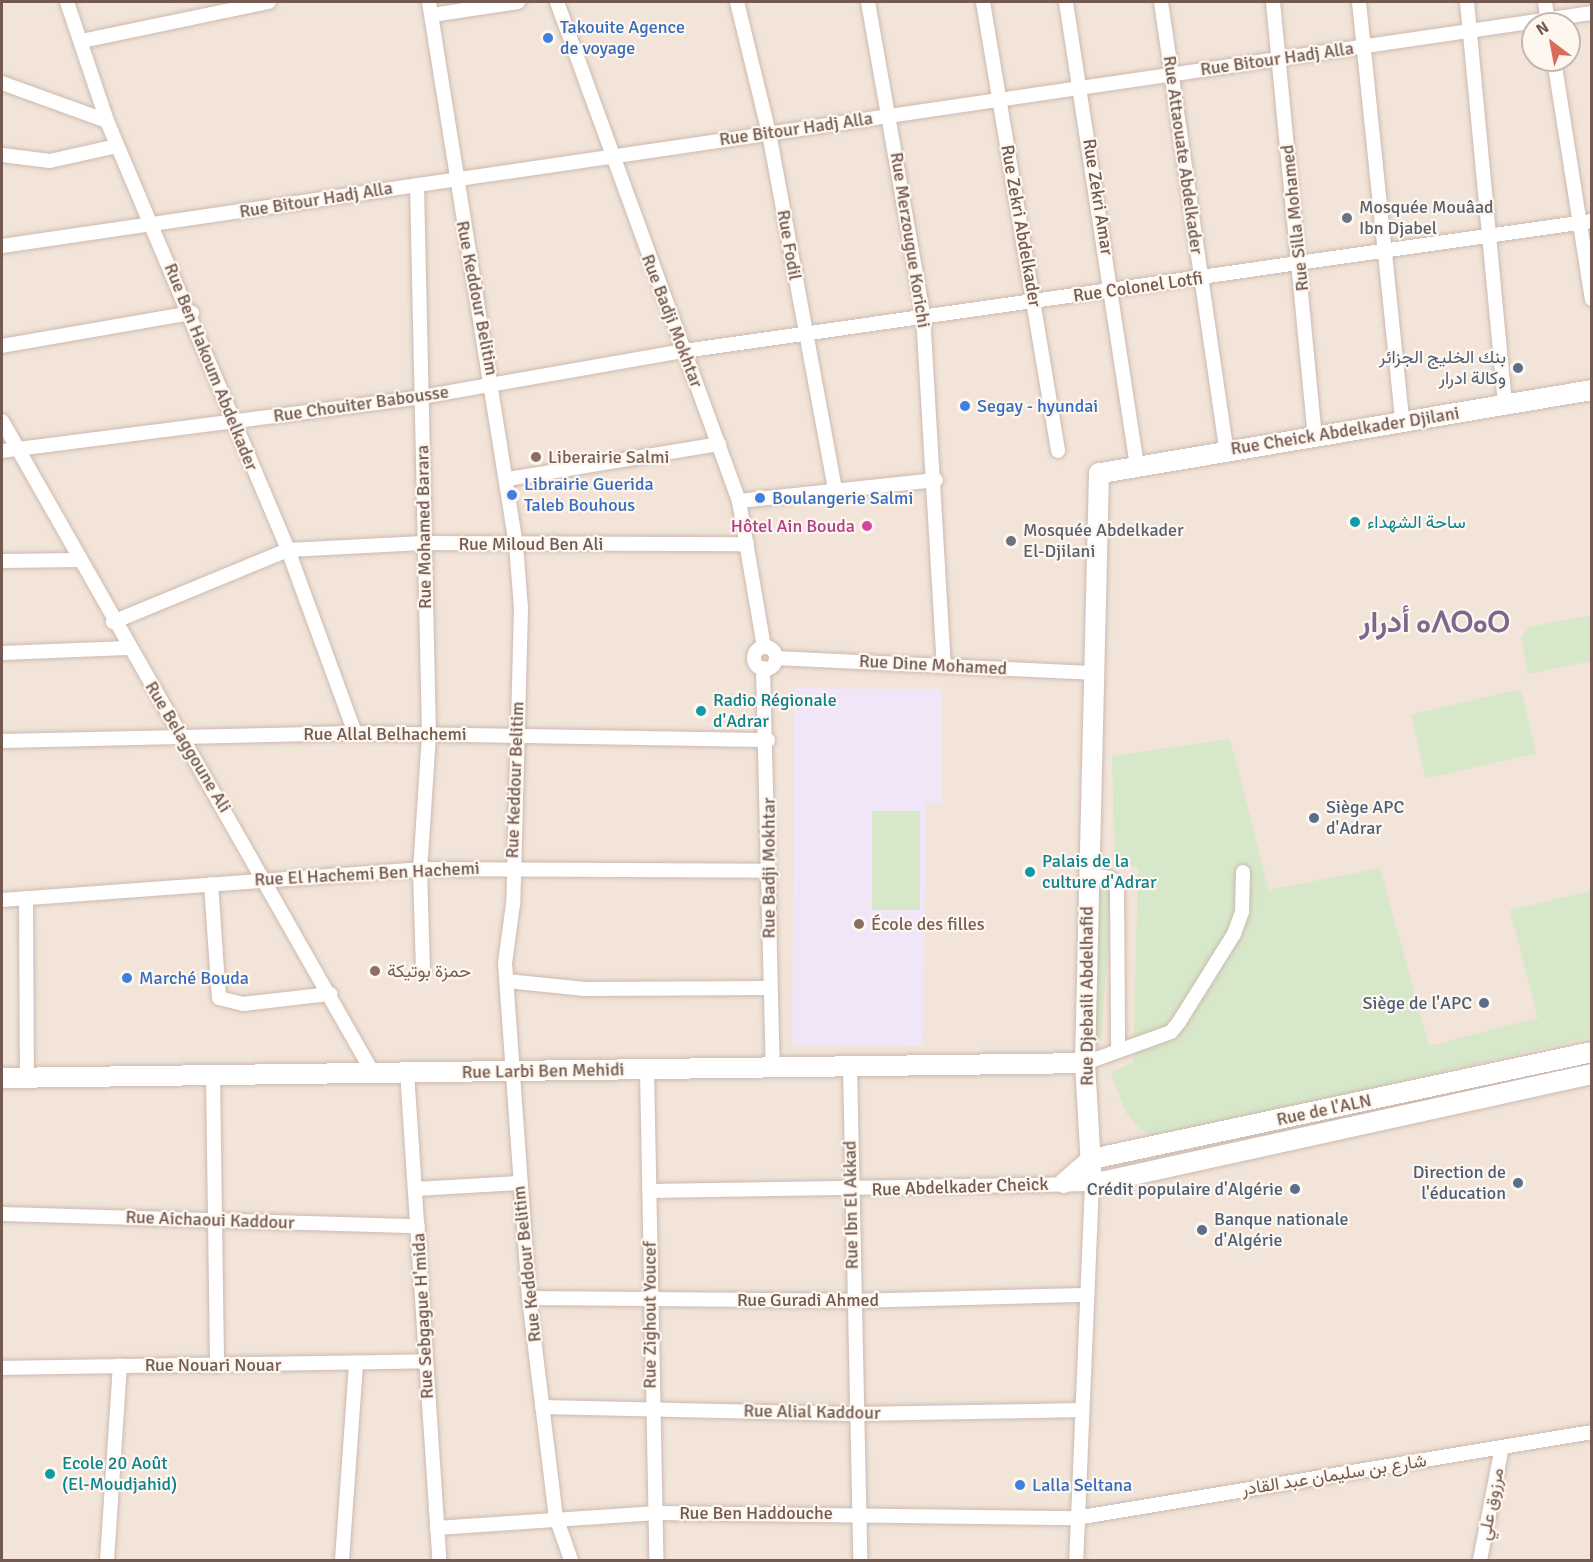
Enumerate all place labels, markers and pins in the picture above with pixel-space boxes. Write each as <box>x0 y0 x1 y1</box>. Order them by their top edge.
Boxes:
place label: Takouite Agence de voyage <box>560 17 685 60</box>
marker: Takouite Agence de voyage <box>541 31 555 45</box>
place label: Mosquée Mouâad Ibn Djabel <box>1359 197 1494 240</box>
marker: Mosquée Mouâad Ibn Djabel <box>1340 211 1354 225</box>
place label: بنك الخليج الجزائر وكالة ادرار <box>1379 347 1506 389</box>
marker: بنك الخليج الجزائر وكالة ادرار <box>1511 361 1525 375</box>
place label: Segay - hyundai <box>977 395 1098 417</box>
marker: Segay - hyundai <box>958 399 972 413</box>
place label: Liberairie Salmi <box>548 446 669 468</box>
marker: Liberairie Salmi <box>529 450 543 464</box>
place label: Librairie Guerida Taleb Bouhous <box>524 474 654 516</box>
place label: Boulangerie Salmi <box>772 487 913 509</box>
marker: Librairie Guerida Taleb Bouhous <box>505 488 519 502</box>
marker: Boulangerie Salmi <box>753 491 767 505</box>
place label: ساحة الشهداء <box>1367 511 1466 533</box>
place label: Hôtel Ain Bouda <box>731 515 855 537</box>
marker: ساحة الشهداء <box>1348 515 1362 529</box>
marker: Hôtel Ain Bouda <box>860 519 874 533</box>
place label: Mosquée Abdelkader El-Djilani <box>1023 520 1184 562</box>
marker: Mosquée Abdelkader El-Djilani <box>1004 534 1018 548</box>
place label: Radio Régionale d'Adrar <box>713 690 837 732</box>
marker: Radio Régionale d'Adrar <box>694 704 708 718</box>
place label: Siège APC d'Adrar <box>1326 797 1404 840</box>
marker: Siège APC d'Adrar <box>1307 811 1321 825</box>
place label: Palais de la culture d'Adrar <box>1042 851 1157 894</box>
marker: Palais de la culture d'Adrar <box>1023 865 1037 879</box>
place label: École des filles <box>871 913 985 935</box>
marker: École des filles <box>852 917 866 931</box>
place label: حمزة بوتيكة <box>387 960 471 982</box>
marker: حمزة بوتيكة <box>368 964 382 978</box>
place label: Marché Bouda <box>139 967 249 989</box>
marker: Marché Bouda <box>120 971 134 985</box>
place label: Siège de l'APC <box>1363 992 1472 1014</box>
marker: Siège de l'APC <box>1477 996 1491 1010</box>
place label: Direction de l'éducation <box>1413 1162 1506 1204</box>
marker: Direction de l'éducation <box>1511 1176 1525 1190</box>
place label: Crédit populaire d'Algérie <box>1087 1178 1283 1200</box>
marker: Crédit populaire d'Algérie <box>1288 1182 1302 1196</box>
place label: Banque nationale d'Algérie <box>1214 1209 1349 1252</box>
marker: Banque nationale d'Algérie <box>1195 1223 1209 1237</box>
place label: Ecole 20 Août (El-Moudjahid) <box>62 1453 177 1496</box>
marker: Ecole 20 Août (El-Moudjahid) <box>43 1467 57 1481</box>
place label: Lalla Seltana <box>1032 1474 1132 1496</box>
marker: Lalla Seltana <box>1013 1478 1027 1492</box>

